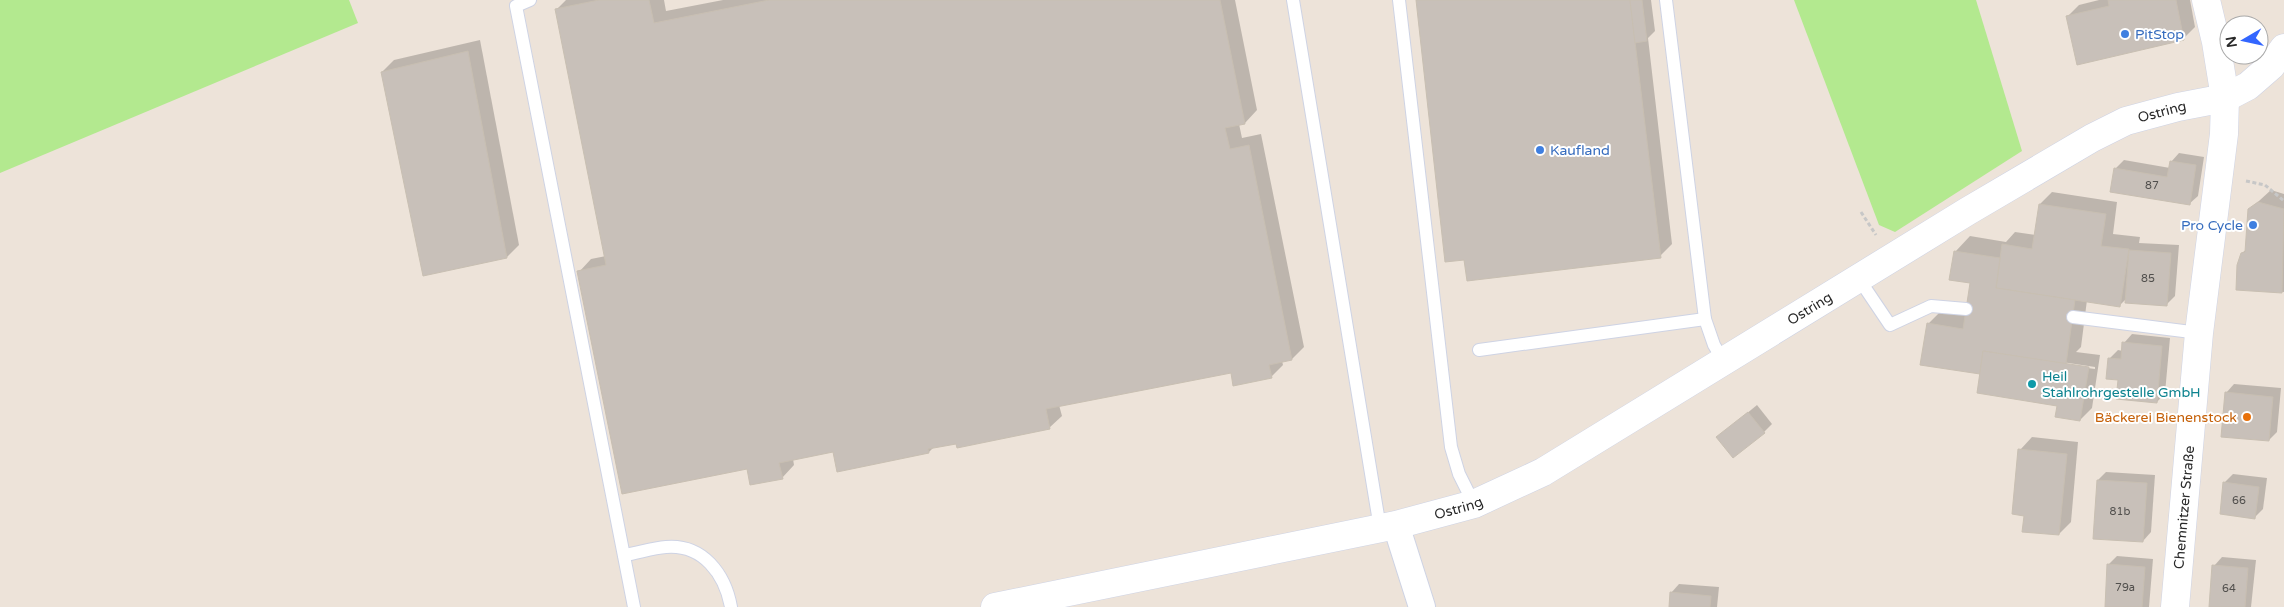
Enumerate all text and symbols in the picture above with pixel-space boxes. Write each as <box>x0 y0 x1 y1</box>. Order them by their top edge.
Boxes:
north arrow <box>2219 15 2269 65</box>
place label: PitStop <box>2135 26 2184 43</box>
marker: PitStop <box>2119 28 2131 40</box>
text: N <box>2222 35 2241 49</box>
street label: Ostring <box>2136 98 2188 126</box>
place label: Kaufland <box>1550 142 1610 159</box>
marker: Kaufland <box>1534 144 1546 156</box>
house number: 87 <box>2145 179 2159 192</box>
place label: Pro Cycle <box>2181 217 2243 234</box>
marker: Pro Cycle <box>2247 219 2259 231</box>
house number: 85 <box>2141 272 2155 285</box>
street label: Ostring <box>1784 288 1835 329</box>
place label: Heil Stahlrohrgestelle GmbH <box>2042 368 2201 401</box>
marker: Heil Stahlrohrgestelle GmbH <box>2026 378 2038 390</box>
place label: Bäckerei Bienenstock <box>2095 409 2237 426</box>
marker: Bäckerei Bienenstock <box>2241 411 2253 423</box>
street label: Chemnitzer Straße <box>2170 445 2198 570</box>
street label: Ostring <box>1432 493 1486 523</box>
house number: 66 <box>2232 494 2246 507</box>
house number: 81b <box>2110 505 2130 518</box>
house number: 79a <box>2115 581 2135 594</box>
house number: 64 <box>2222 582 2236 595</box>

